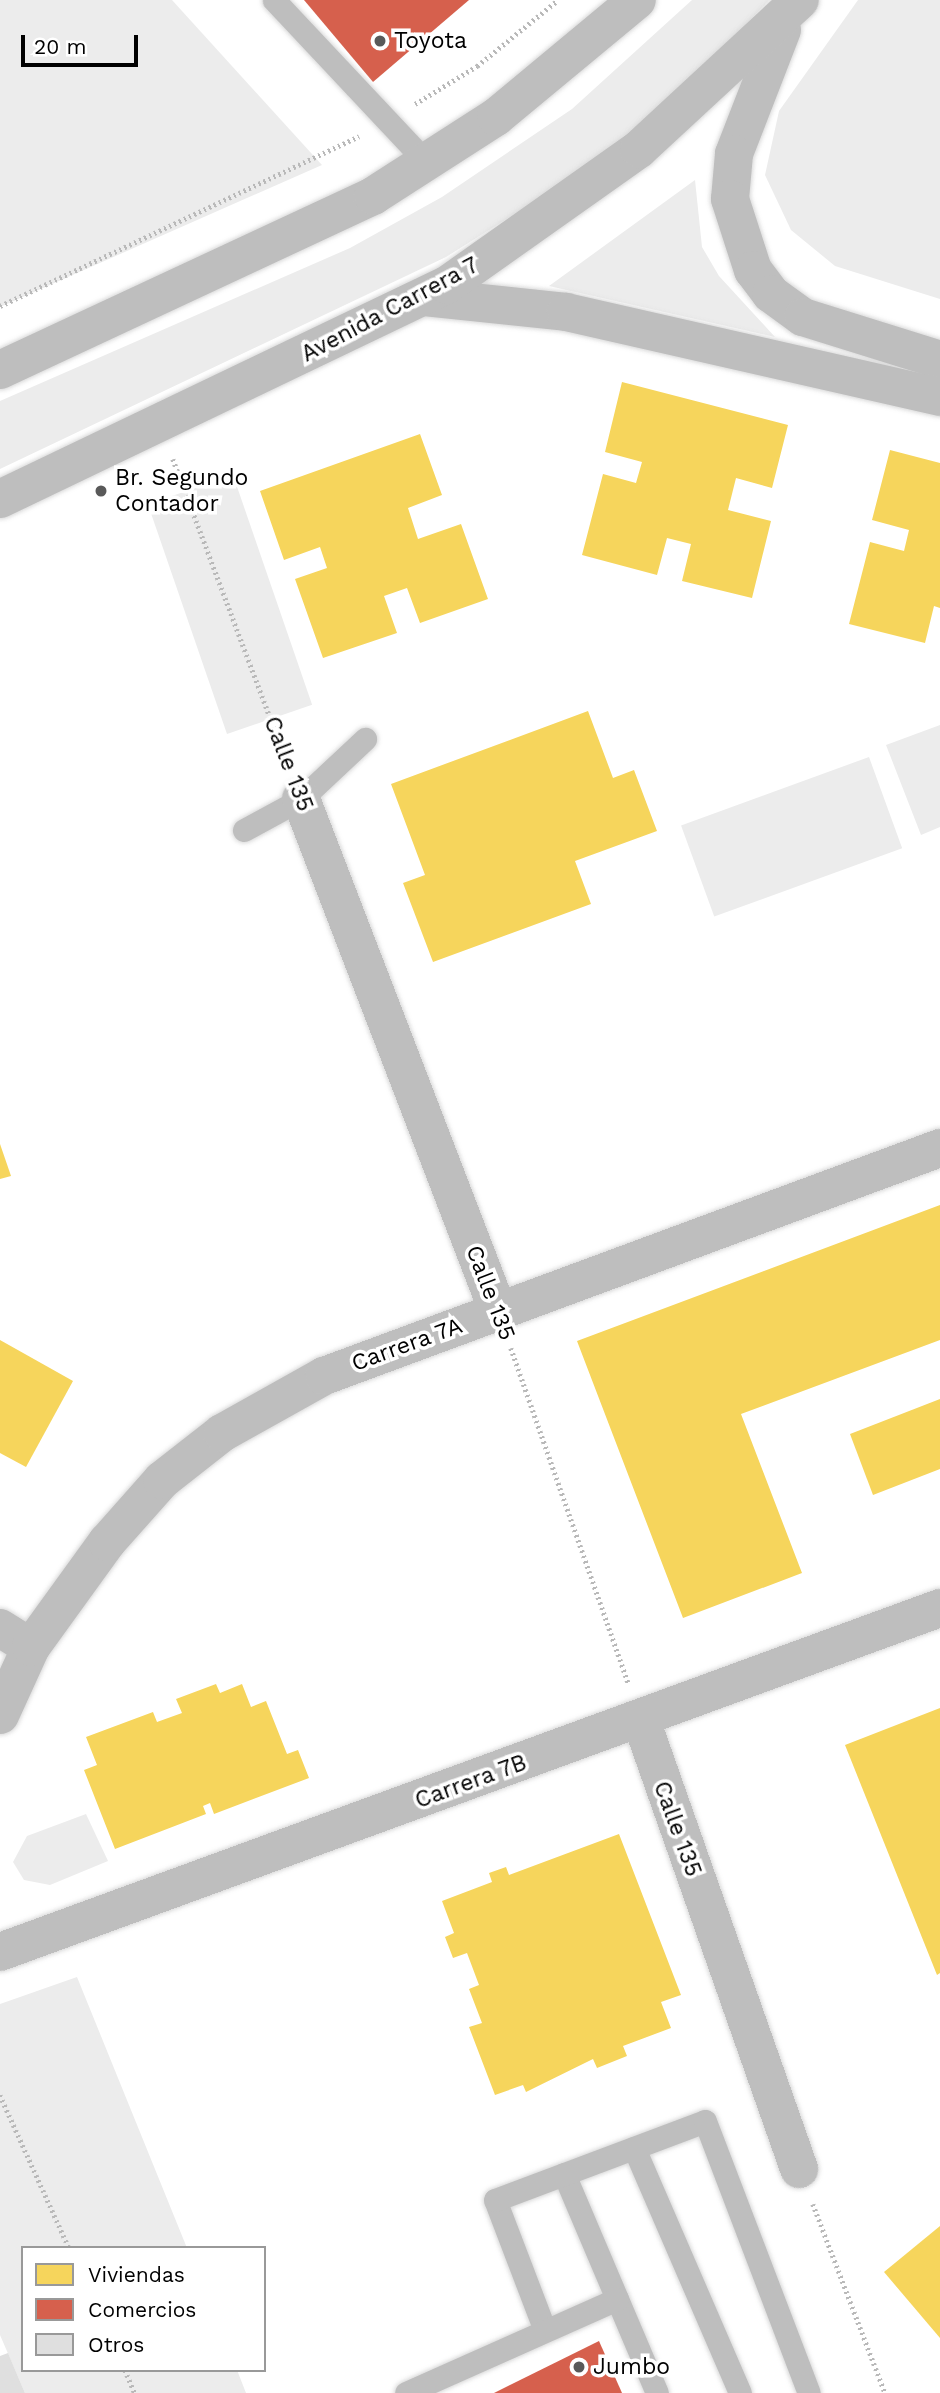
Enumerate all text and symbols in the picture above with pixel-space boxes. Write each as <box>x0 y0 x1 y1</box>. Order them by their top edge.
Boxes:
scale bar <box>24 21 142 65</box>
place label: Toyota <box>394 27 467 55</box>
marker: Toyota <box>372 33 388 49</box>
text: 20 m <box>34 34 86 59</box>
street label: Avenida Carrera 7 <box>296 251 484 369</box>
place label: Br. Segundo Contador <box>115 464 248 518</box>
marker: Br. Segundo Contador <box>93 483 109 499</box>
street label: Calle 135 <box>257 712 319 816</box>
street label: Calle 135 <box>459 1241 521 1345</box>
street label: Carrera 7A <box>347 1312 467 1378</box>
street label: Carrera 7B <box>411 1749 531 1815</box>
street label: Calle 135 <box>647 1777 707 1881</box>
legend <box>21 2246 266 2372</box>
text: Viviendas <box>88 2262 185 2287</box>
text: Comercios <box>88 2297 196 2322</box>
text: Otros <box>88 2332 144 2357</box>
place label: Jumbo <box>593 2353 670 2381</box>
marker: Jumbo <box>571 2359 587 2375</box>

